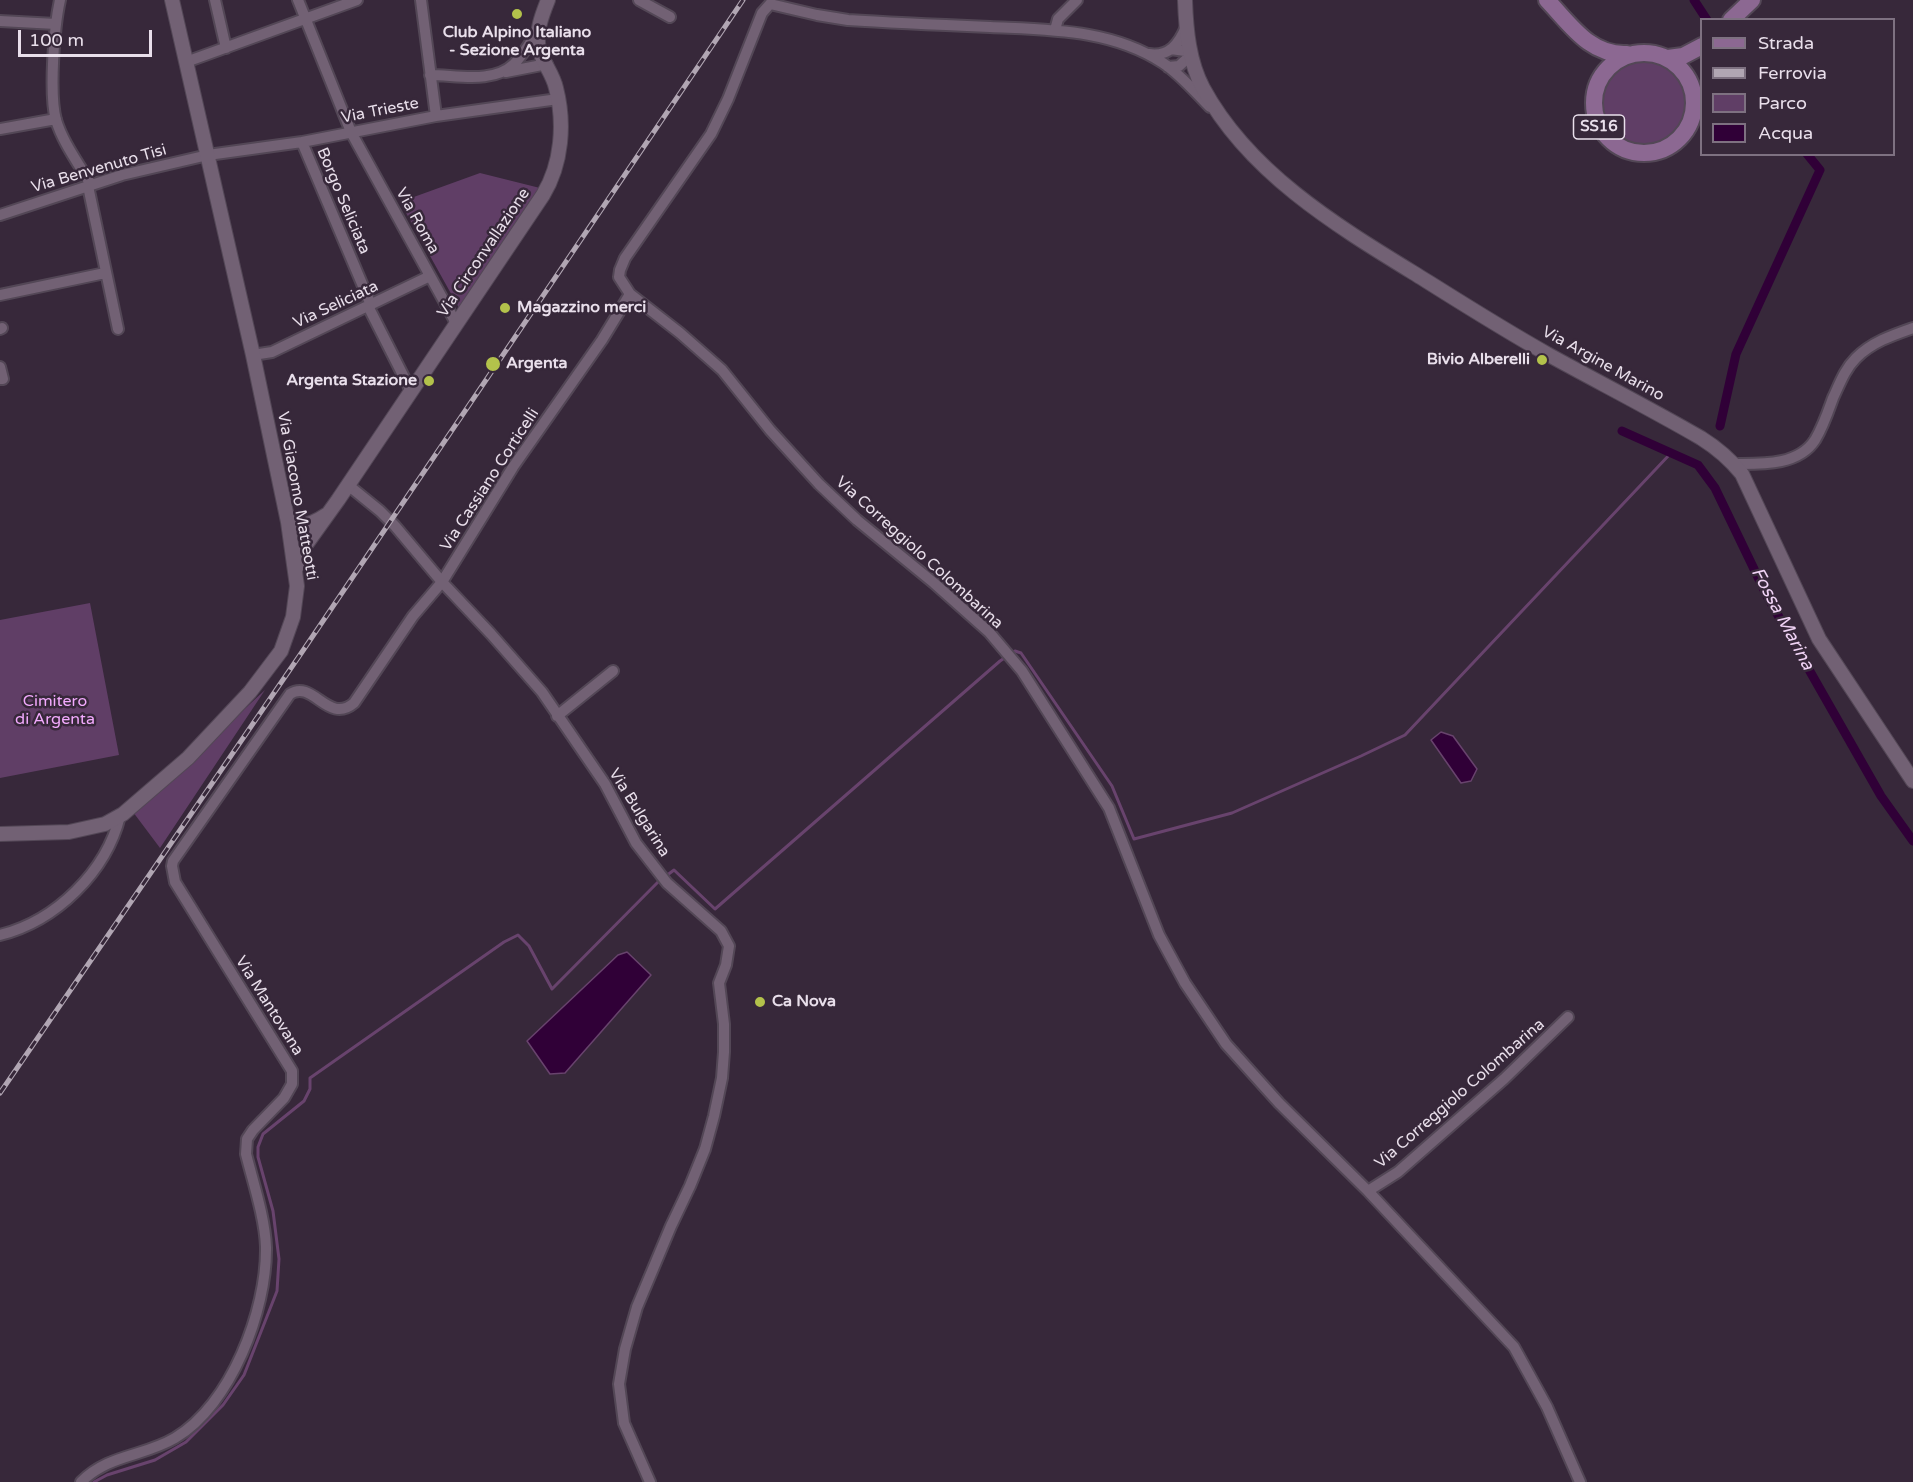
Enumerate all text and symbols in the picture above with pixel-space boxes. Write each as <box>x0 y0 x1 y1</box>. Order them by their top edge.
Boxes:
marker: Club Alpino Italiano - Sezione Argenta <box>510 7 524 21</box>
scale bar <box>21 18 154 56</box>
legend <box>1700 18 1895 156</box>
place label: Club Alpino Italiano - Sezione Argenta <box>443 23 591 61</box>
text: 100 m <box>29 29 84 51</box>
text: Strada <box>1758 32 1814 54</box>
text: Ferrovia <box>1758 62 1827 84</box>
text: Parco <box>1758 92 1807 114</box>
street label: Via Trieste <box>340 94 420 128</box>
road number: SS16 <box>1574 115 1624 139</box>
text: Acqua <box>1758 122 1813 144</box>
street label: Via Benvenuto Tisi <box>29 141 169 197</box>
street label: Borgo Seliciata <box>312 145 374 257</box>
street label: Via Roma <box>391 184 443 258</box>
street label: Via Circonvallazione <box>434 185 534 321</box>
street label: Via Seliciata <box>291 277 381 333</box>
place label: Magazzino merci <box>517 298 646 318</box>
marker: Magazzino merci <box>498 301 512 315</box>
street label: Via Argine Marino <box>1538 322 1668 406</box>
place label: Bivio Alberelli <box>1427 350 1530 370</box>
marker: Bivio Alberelli <box>1535 353 1549 367</box>
place label: Argenta <box>506 354 568 374</box>
marker: Argenta <box>484 355 502 373</box>
place label: Argenta Stazione <box>286 371 417 391</box>
marker: Argenta Stazione <box>422 374 436 388</box>
street label: Via Cassiano Corticelli <box>437 405 543 555</box>
street label: Via Giacomo Matteotti <box>273 410 321 582</box>
street label: Via Correggiolo Colombarina <box>831 473 1007 633</box>
water label: Fossa Marina <box>1746 564 1818 674</box>
park label: Cimitero di Argenta <box>15 692 95 730</box>
street label: Via Bulgarina <box>604 765 674 861</box>
street label: Via Mantovana <box>231 953 307 1059</box>
place label: Ca Nova <box>772 992 836 1012</box>
marker: Ca Nova <box>753 995 767 1009</box>
street label: Via Correggiolo Colombarina <box>1371 1015 1549 1173</box>

